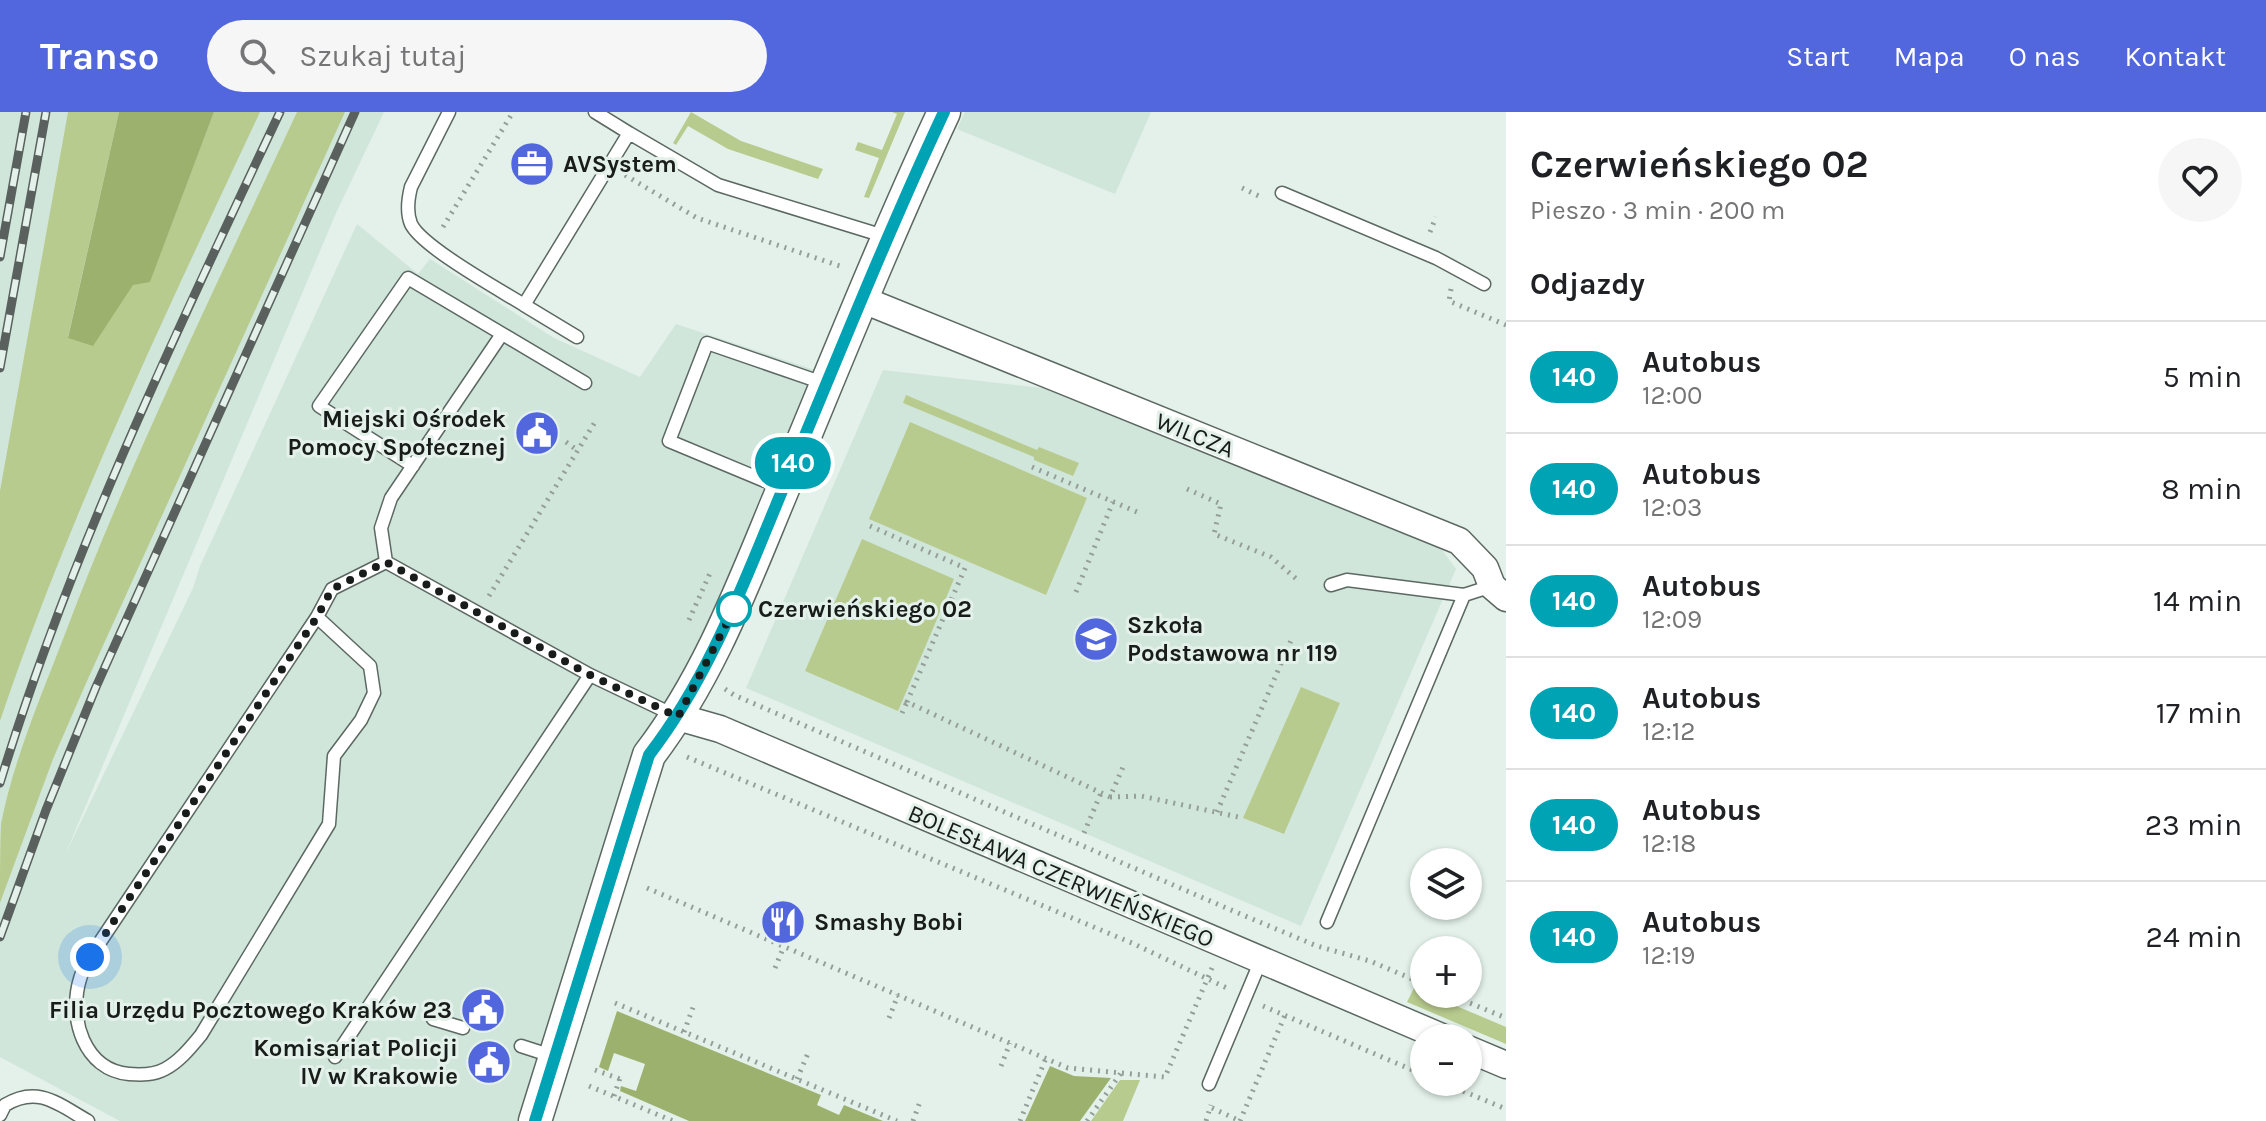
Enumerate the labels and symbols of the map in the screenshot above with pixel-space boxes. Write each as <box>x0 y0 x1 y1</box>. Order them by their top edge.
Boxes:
office icon: AVSystem <box>508 140 556 188</box>
place label: AVSystem <box>563 150 677 178</box>
place label: Miejski Ośrodek Pomocy Społecznej <box>287 405 506 461</box>
street label: WILCZA <box>1152 407 1238 463</box>
public building icon: Miejski Ośrodek Pomocy Społecznej <box>513 409 561 457</box>
line badge: 140 <box>747 437 839 489</box>
marker: Czerwieńskiego 02 <box>717 592 751 626</box>
place label: Czerwieńskiego 02 <box>758 595 972 623</box>
place label: Szkoła Podstawowa nr 119 <box>1127 611 1338 667</box>
school or university icon: Szkoła Podstawowa nr 119 <box>1072 615 1120 663</box>
street label: BOLESŁAWA CZERWIEŃSKIEGO <box>904 798 1219 953</box>
restaurant icon: Smashy Bobi <box>759 898 807 946</box>
place label: Smashy Bobi <box>814 908 964 936</box>
your location <box>70 937 110 977</box>
public building icon: Filia Urzędu Pocztowego Kraków 23 <box>459 986 507 1034</box>
place label: Filia Urzędu Pocztowego Kraków 23 <box>49 996 452 1024</box>
place label: Komisariat Policji IV w Krakowie <box>253 1034 458 1090</box>
public building icon: Komisariat Policji IV w Krakowie <box>465 1038 513 1086</box>

